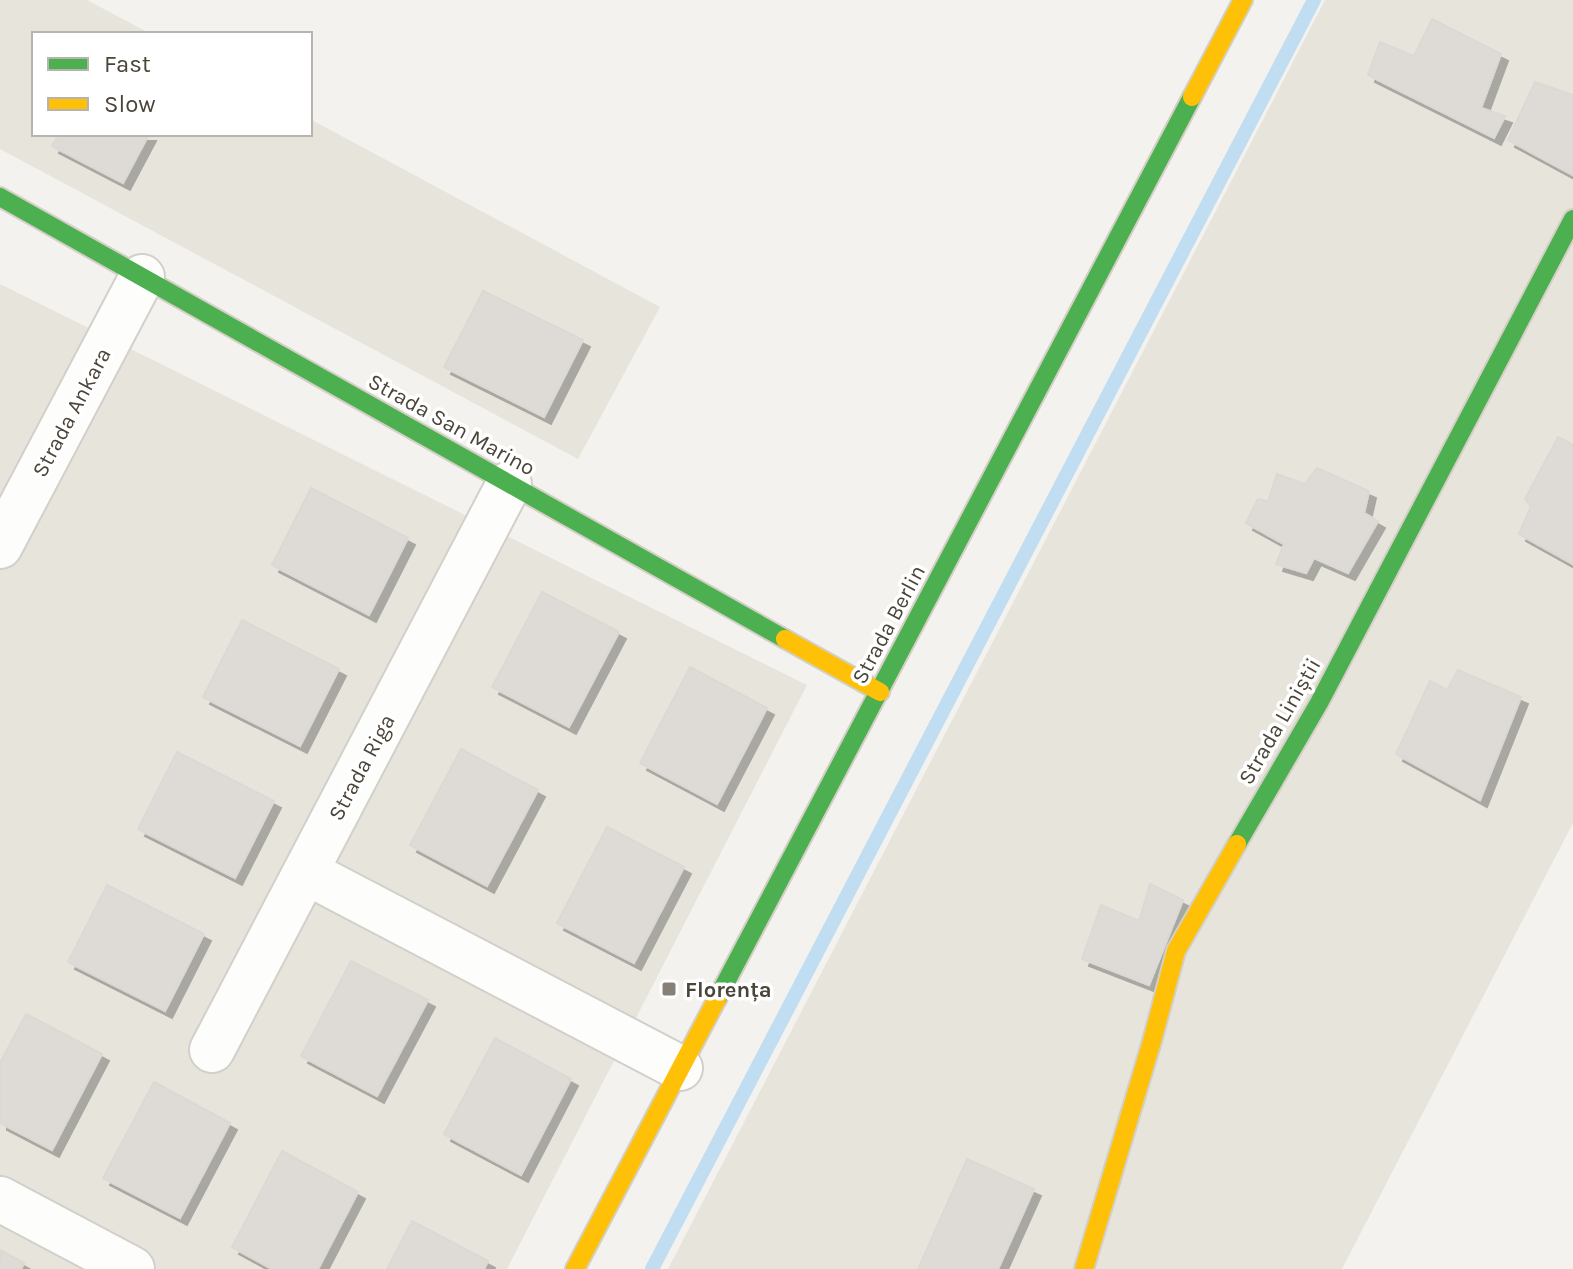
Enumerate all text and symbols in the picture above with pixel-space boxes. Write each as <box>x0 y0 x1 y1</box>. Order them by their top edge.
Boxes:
legend <box>32 32 312 136</box>
text: Fast <box>104 50 151 78</box>
text: Slow <box>104 90 156 118</box>
street label: Strada Ankara <box>27 343 117 481</box>
street label: Strada San Marino <box>364 368 539 481</box>
street label: Strada Berlin <box>847 561 931 688</box>
street label: Strada Liniștii <box>1233 654 1327 789</box>
street label: Strada Riga <box>323 710 401 825</box>
place label: Florența <box>685 977 772 1003</box>
marker: Florența <box>660 980 678 998</box>

